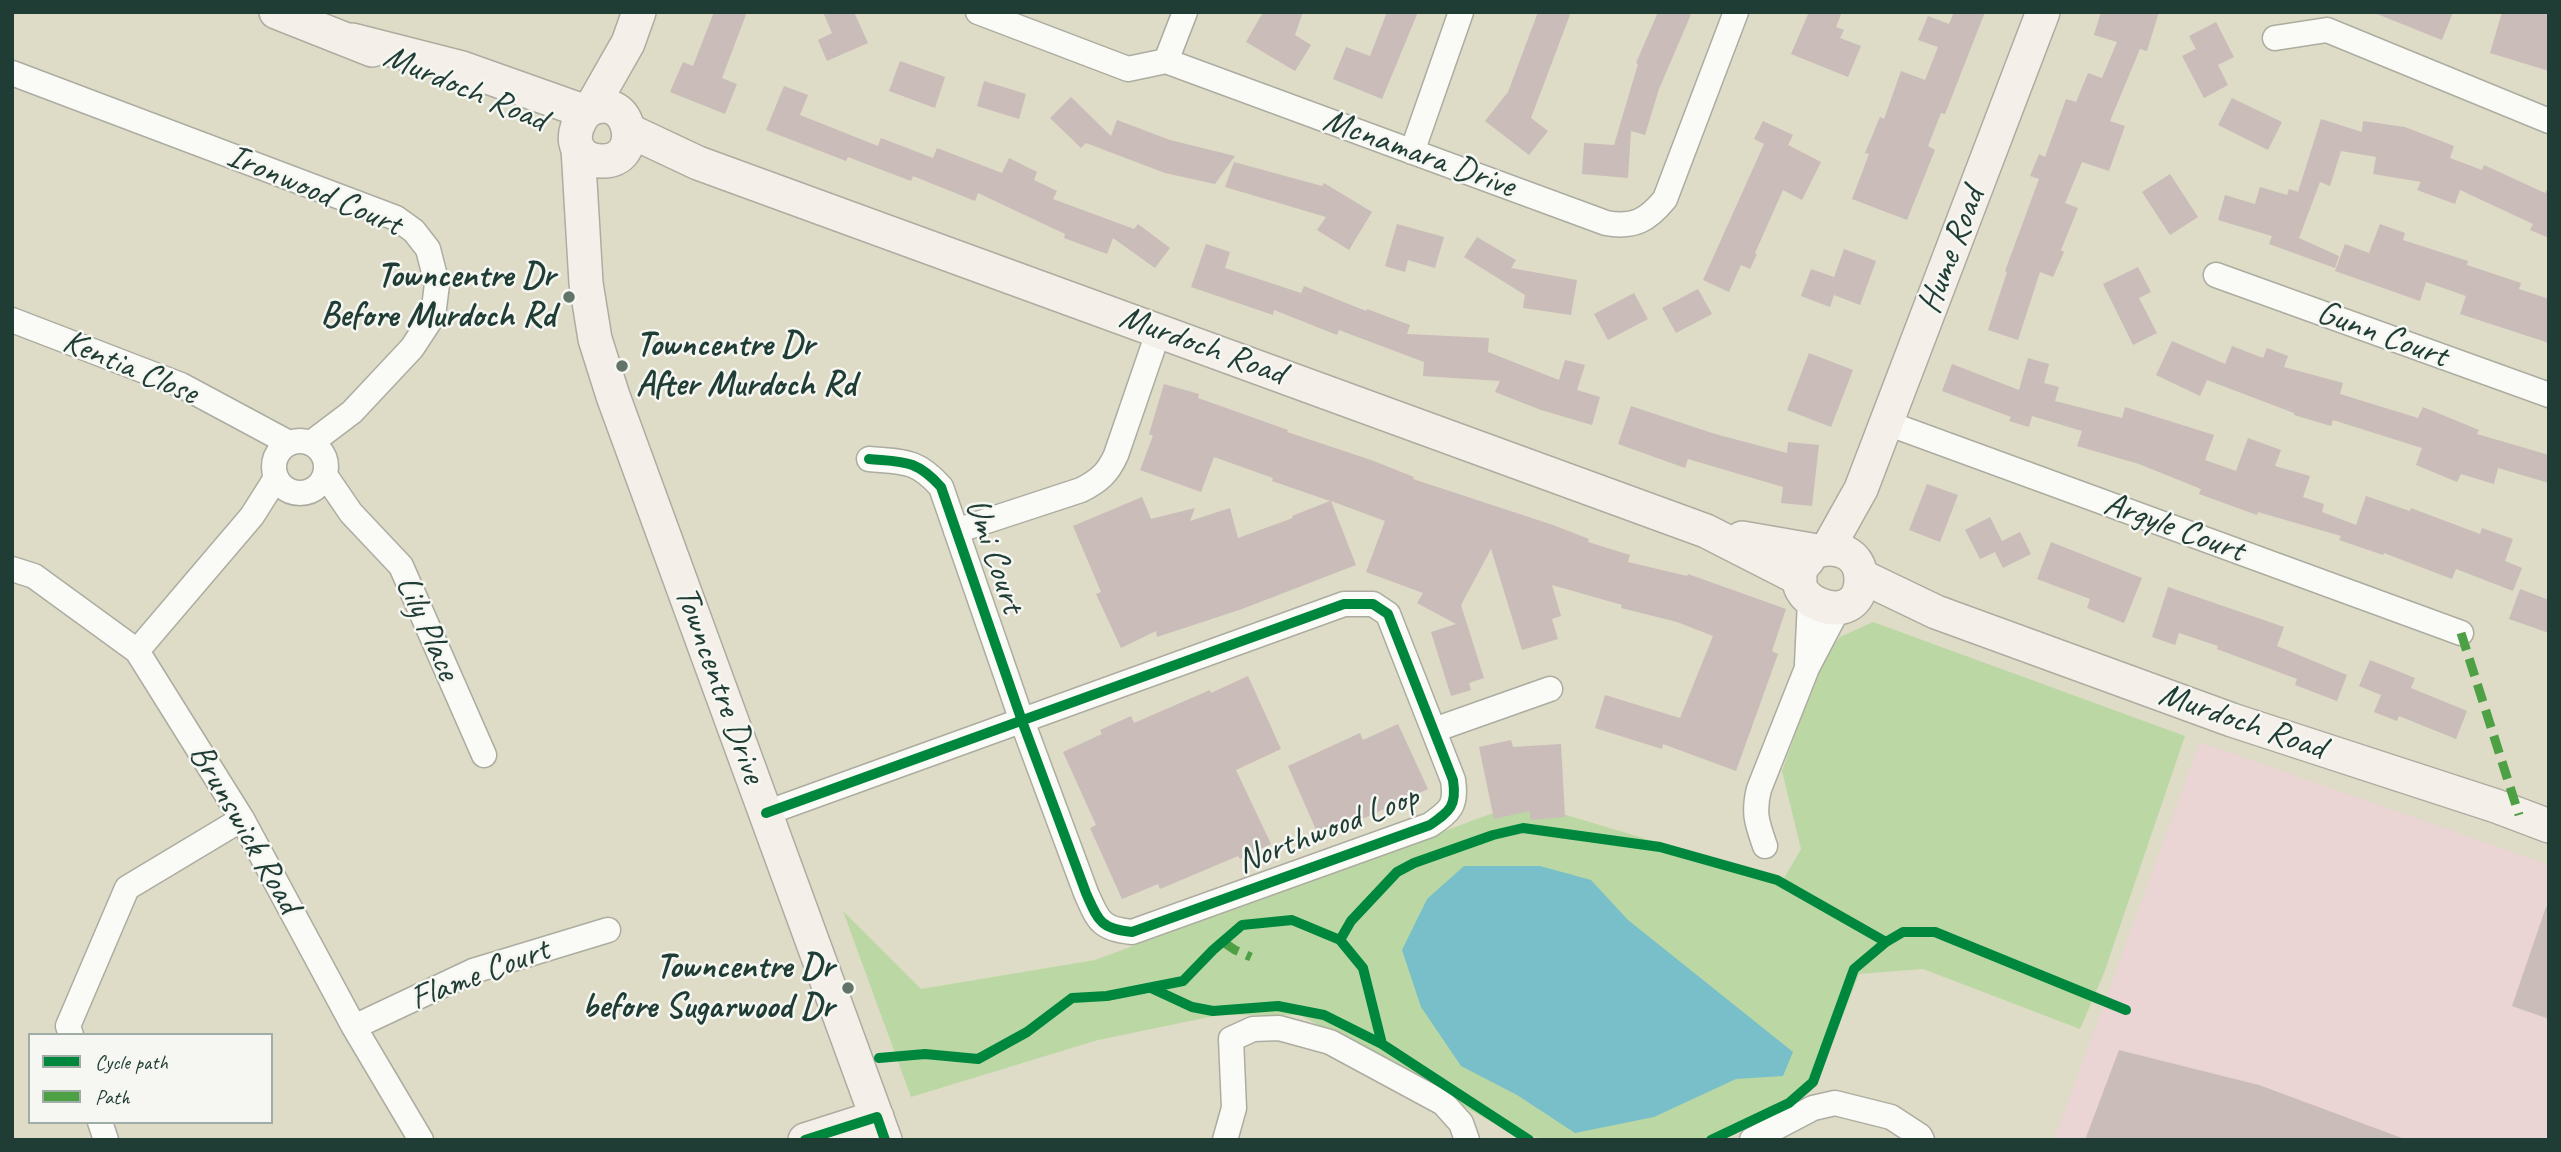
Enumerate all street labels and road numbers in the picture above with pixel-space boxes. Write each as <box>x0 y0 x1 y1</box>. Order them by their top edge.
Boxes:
street label: Murdoch Road <box>377 36 553 142</box>
street label: Mcnamara Drive <box>1318 100 1520 208</box>
street label: Ironwood Court <box>220 135 408 247</box>
street label: Hume Road <box>1909 182 1995 320</box>
street label: Gunn Court <box>2311 292 2453 378</box>
street label: Murdoch Road <box>1114 297 1290 395</box>
street label: Kentia Close <box>56 321 204 415</box>
street label: Argyle Court <box>2098 483 2250 573</box>
street label: Umi Court <box>955 493 1033 619</box>
street label: Lily Place <box>386 569 468 687</box>
street label: Towncentre Drive <box>664 581 774 789</box>
street label: Murdoch Road <box>2153 674 2331 770</box>
street label: Brunswick Road <box>179 737 309 921</box>
street label: Northwood Loop <box>1231 776 1425 884</box>
street label: Flame Court <box>405 929 555 1021</box>

